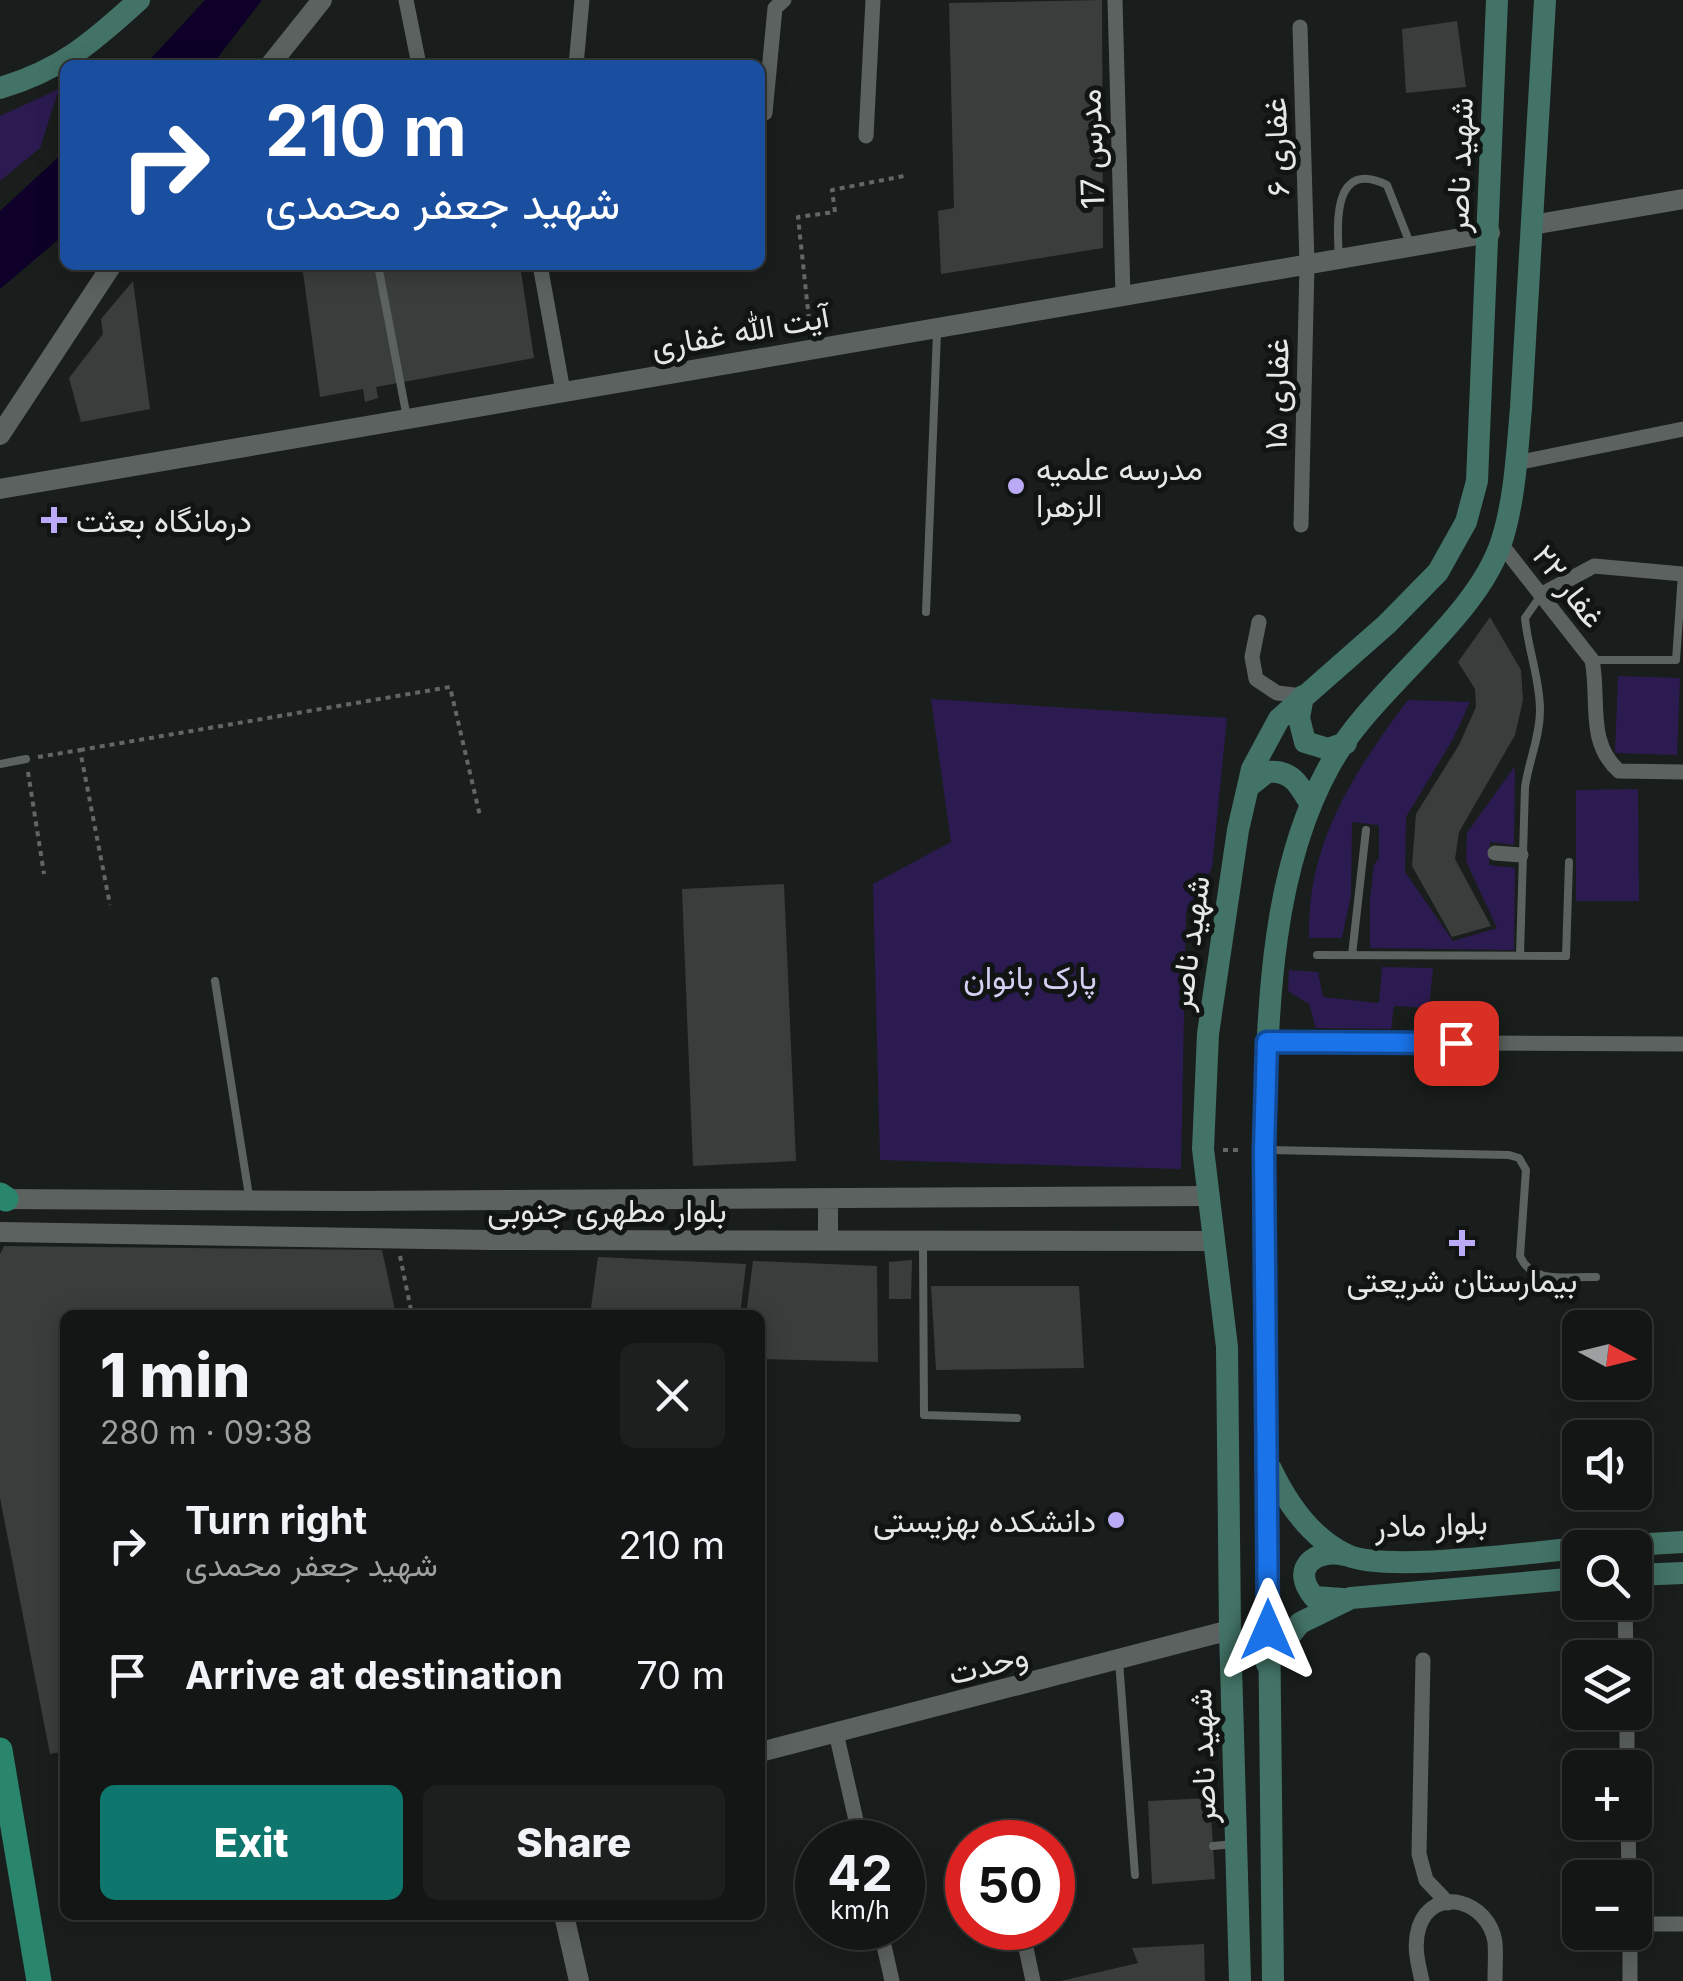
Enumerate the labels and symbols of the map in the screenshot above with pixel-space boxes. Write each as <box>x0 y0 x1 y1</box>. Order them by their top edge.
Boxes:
street label: مدرس 17 <box>1069 88 1114 210</box>
street label: غفاری ۶ <box>1255 97 1298 197</box>
street label: شهید ناصر <box>1437 97 1482 234</box>
street label: آیت الله غفاری <box>648 296 835 367</box>
street label: غفاری ۱۵ <box>1256 338 1297 450</box>
place label: مدرسه علمیه الزهرا <box>1036 449 1203 526</box>
marker: مدرسه علمیه الزهرا <box>1005 475 1027 497</box>
place label: درمانگاه بعثت <box>76 501 252 541</box>
marker: درمانگاه بعثت <box>41 507 67 533</box>
street label: غفار ۲۲ <box>1524 537 1613 636</box>
street label: شهید ناصر <box>1160 873 1219 1014</box>
park label: پارک بانوان <box>963 958 1097 1000</box>
pin <box>1414 1001 1499 1086</box>
street label: بلوار مطهری جنوبی <box>487 1191 727 1231</box>
marker: بیمارستان شریعتی <box>1449 1230 1475 1256</box>
place label: بیمارستان شریعتی <box>1347 1261 1577 1301</box>
north arrow <box>1562 1310 1652 1400</box>
place label: دانشکده بهزیستی <box>873 1501 1096 1541</box>
street label: بلوار مادر <box>1373 1503 1488 1546</box>
marker: دانشکده بهزیستی <box>1105 1509 1127 1531</box>
position arrow <box>1216 1578 1320 1682</box>
street label: وحدت <box>944 1635 1032 1694</box>
street label: شهید ناصر <box>1180 1688 1225 1825</box>
speed limit sign: 50 <box>945 1820 1075 1950</box>

